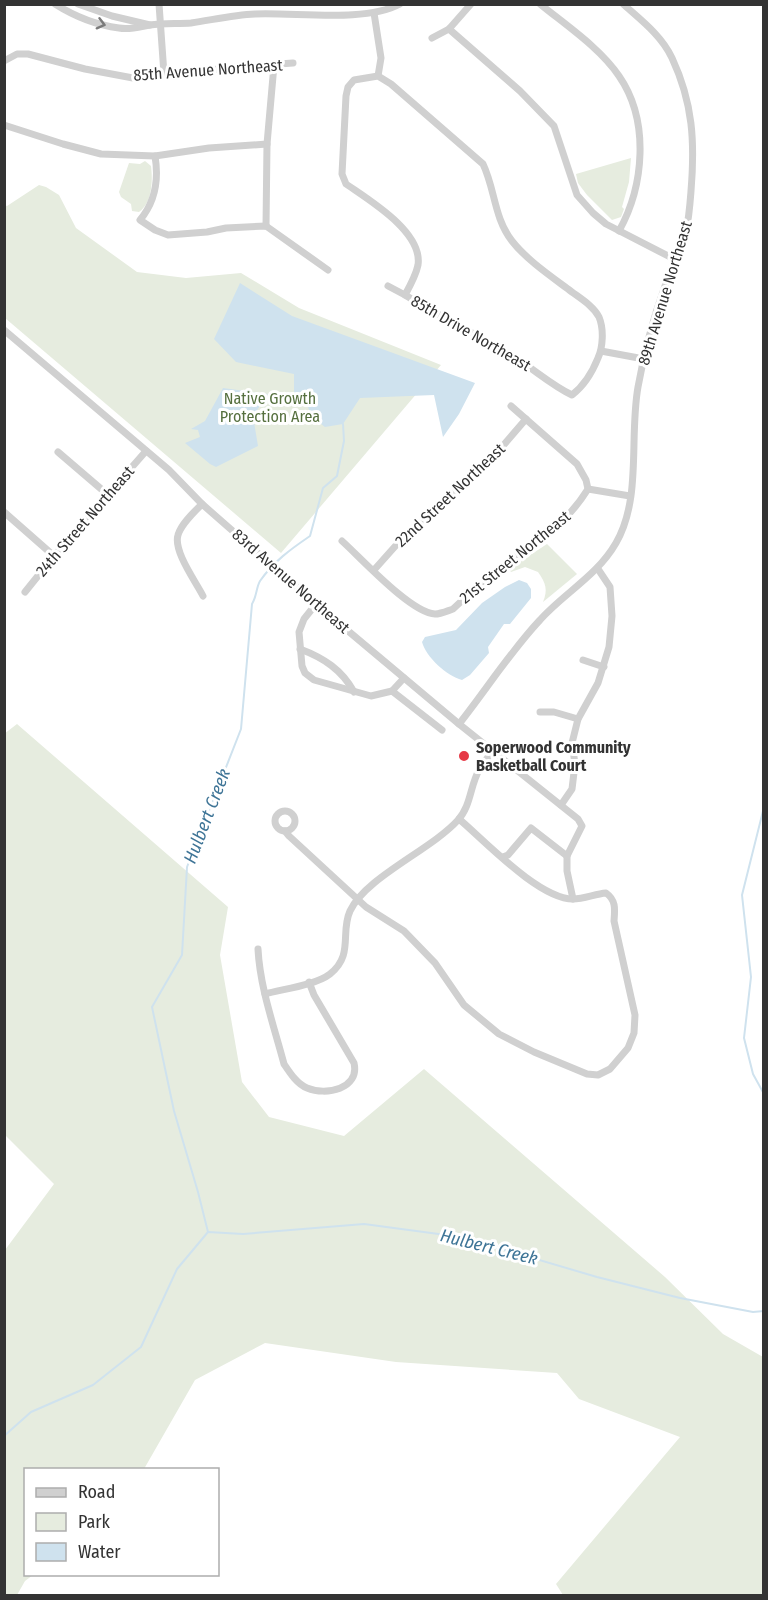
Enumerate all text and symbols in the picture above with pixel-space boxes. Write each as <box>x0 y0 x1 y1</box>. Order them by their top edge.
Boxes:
one-way arrow <box>95 17 106 29</box>
street label: 85th Avenue Northeast <box>133 55 284 85</box>
street label: 89th Avenue Northeast <box>634 218 696 367</box>
street label: 85th Drive Northeast <box>408 291 535 375</box>
park label: Native Growth Protection Area <box>220 389 320 426</box>
street label: 22nd Street Northeast <box>391 439 509 551</box>
street label: 24th Street Northeast <box>32 461 139 580</box>
street label: 21st Street Northeast <box>456 506 575 607</box>
street label: 83rd Avenue Northeast <box>228 525 354 638</box>
place label: Soperwood Community Basketball Court <box>476 738 631 775</box>
marker: Soperwood Community Basketball Court <box>457 749 471 763</box>
water label: Hulbert Creek <box>179 765 235 866</box>
water label: Hulbert Creek <box>438 1224 540 1270</box>
legend <box>24 1468 219 1576</box>
text: Road <box>78 1481 115 1503</box>
text: Park <box>78 1511 111 1533</box>
text: Water <box>78 1541 121 1563</box>

